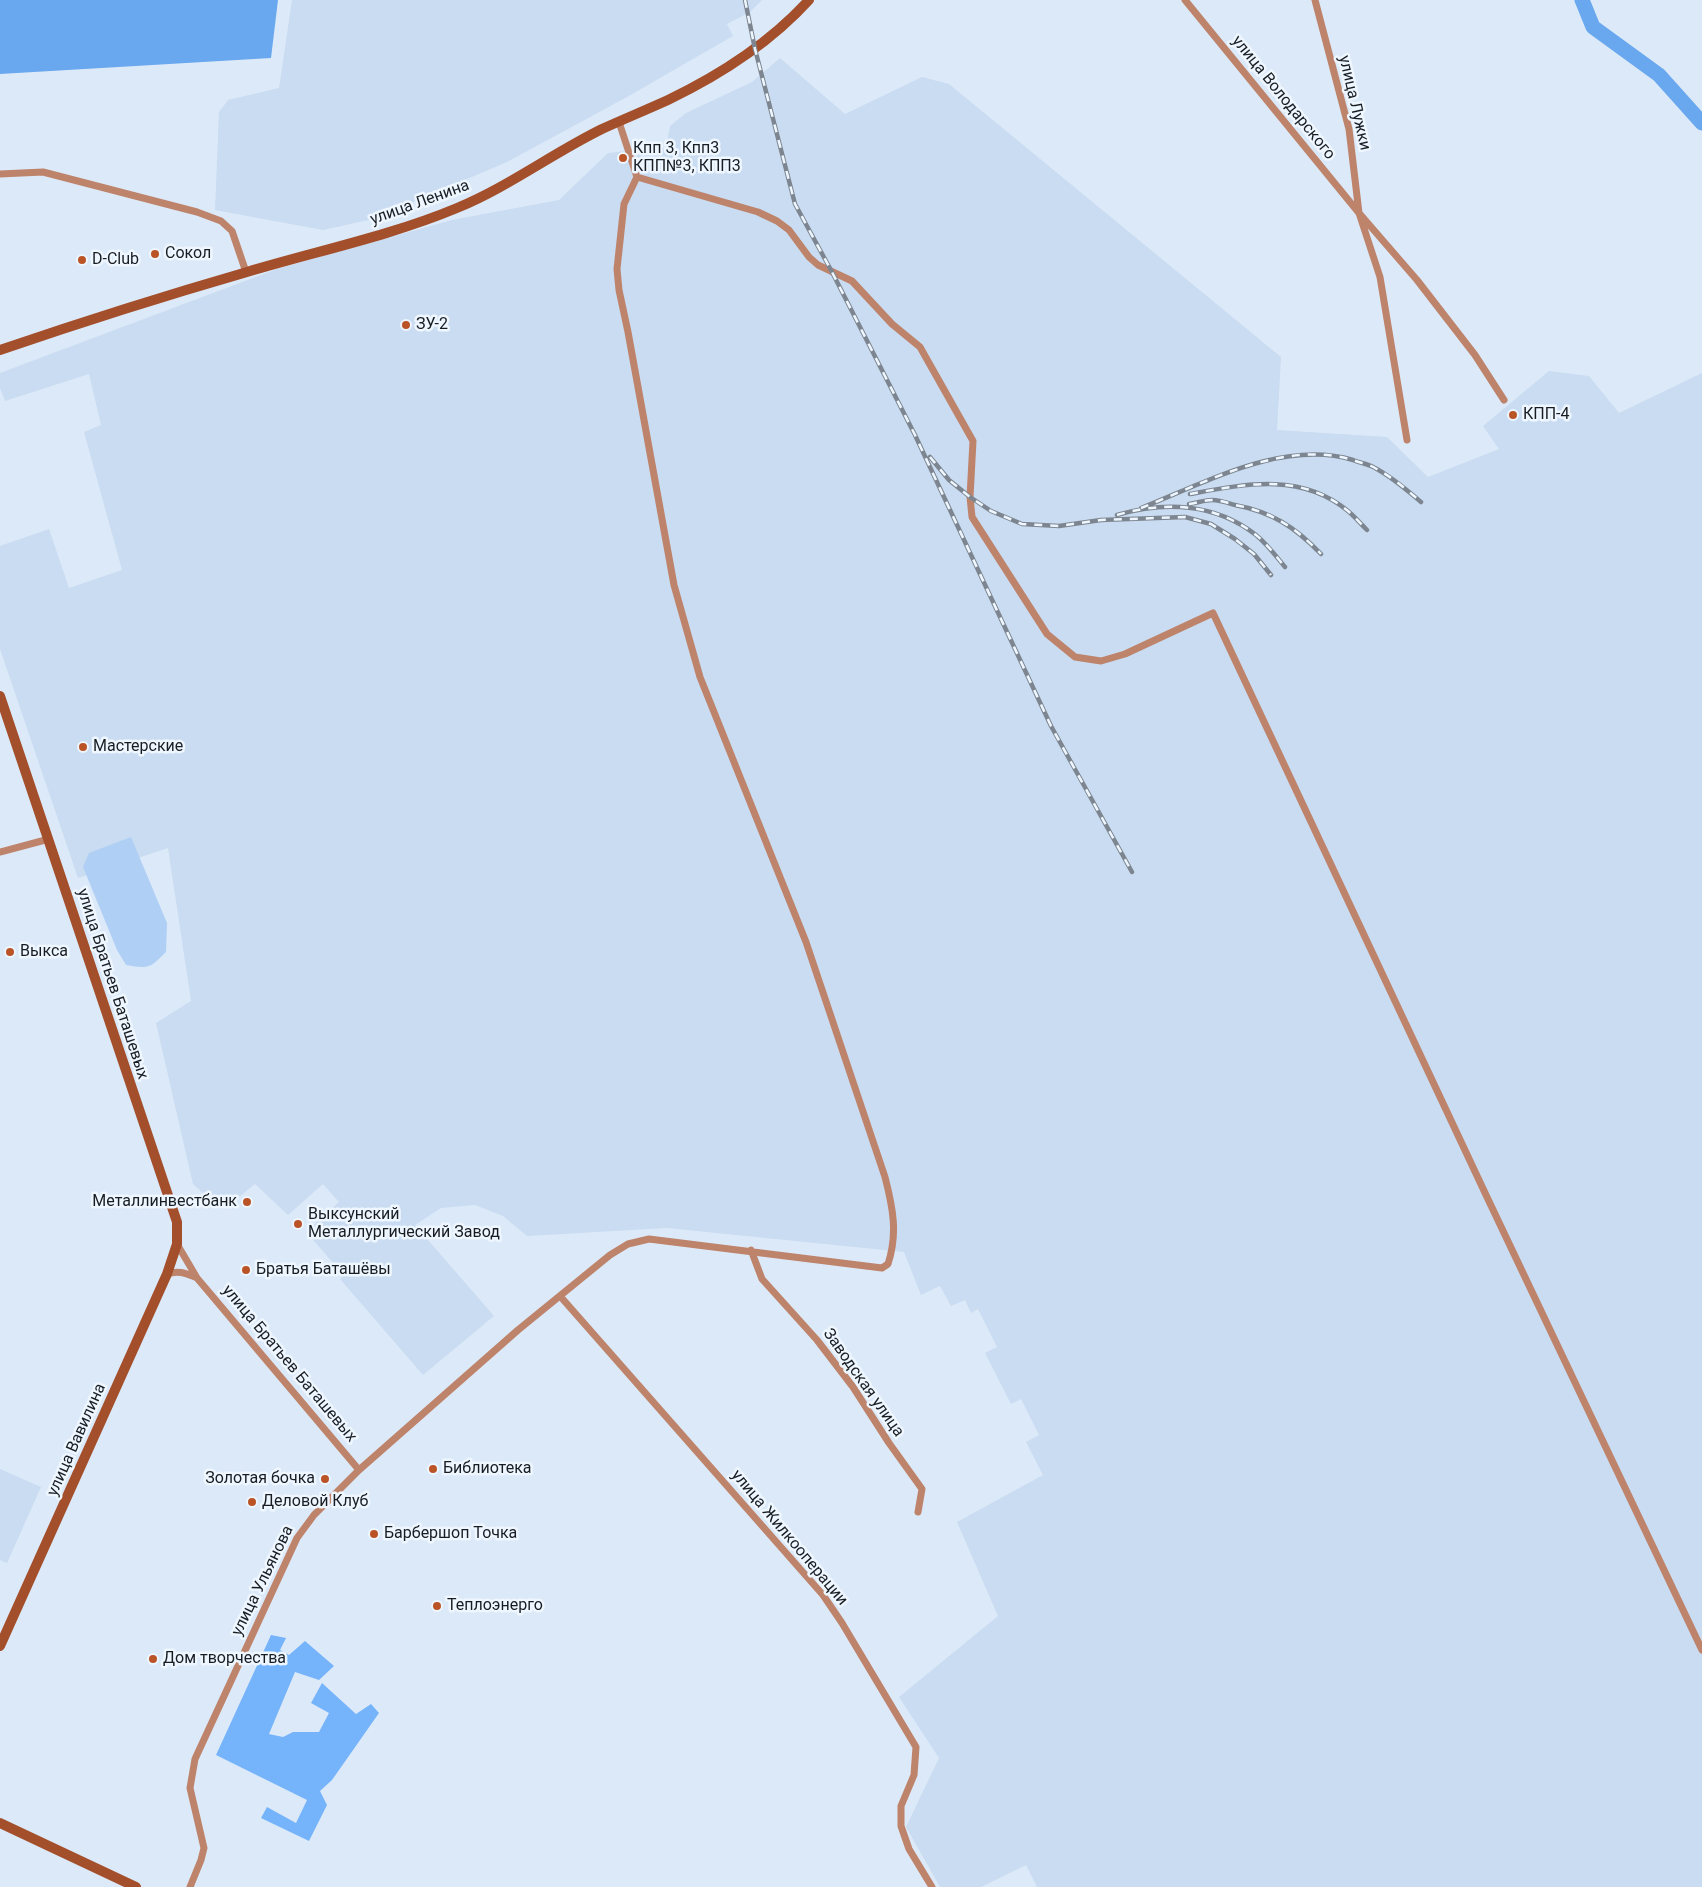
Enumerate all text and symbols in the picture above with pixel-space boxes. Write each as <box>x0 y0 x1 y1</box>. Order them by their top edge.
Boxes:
street label: улица Володарского <box>1227 32 1339 164</box>
street label: улица Лужки <box>1334 54 1374 152</box>
place label: Кпп 3, Кпп3 КПП№3, КПП3 <box>633 139 741 177</box>
marker: Кпп 3, Кпп3 КПП№3, КПП3 <box>617 152 629 164</box>
street label: улица Ленина <box>368 176 472 230</box>
place label: Сокол <box>165 244 211 264</box>
marker: Сокол <box>149 248 161 260</box>
place label: D-Club <box>92 250 139 270</box>
marker: D-Club <box>76 254 88 266</box>
place label: ЗУ-2 <box>416 315 448 335</box>
marker: ЗУ-2 <box>400 319 412 331</box>
place label: КПП-4 <box>1523 405 1570 425</box>
marker: КПП-4 <box>1507 409 1519 421</box>
place label: Мастерские <box>93 737 183 757</box>
marker: Мастерские <box>77 741 89 753</box>
street label: улица Братьев Баташевых <box>72 886 152 1082</box>
place label: Выкса <box>20 942 68 962</box>
marker: Выкса <box>4 946 16 958</box>
place label: Металлинвестбанк <box>92 1192 237 1212</box>
marker: Металлинвестбанк <box>241 1196 253 1208</box>
place label: Выксунский Металлургический Завод <box>308 1205 500 1243</box>
marker: Выксунский Металлургический Завод <box>292 1218 304 1230</box>
place label: Братья Баташёвы <box>256 1260 391 1280</box>
marker: Братья Баташёвы <box>240 1264 252 1276</box>
street label: улица Братьев Баташевых <box>218 1281 360 1447</box>
street label: Заводская улица <box>818 1325 908 1441</box>
street label: улица Вавилина <box>44 1381 110 1499</box>
place label: Библиотека <box>443 1459 532 1479</box>
marker: Библиотека <box>427 1463 439 1475</box>
street label: улица Жилкооперации <box>727 1466 851 1610</box>
place label: Золотая бочка <box>205 1469 315 1489</box>
marker: Золотая бочка <box>319 1473 331 1485</box>
place label: Деловой Клуб <box>262 1492 368 1512</box>
marker: Деловой Клуб <box>246 1496 258 1508</box>
street label: улица Ульянова <box>228 1523 298 1639</box>
place label: Барбершоп Точка <box>384 1524 517 1544</box>
marker: Барбершоп Точка <box>368 1528 380 1540</box>
place label: Теплоэнерго <box>447 1596 543 1616</box>
marker: Теплоэнерго <box>431 1600 443 1612</box>
place label: Дом творчества <box>163 1649 286 1669</box>
marker: Дом творчества <box>147 1653 159 1665</box>

